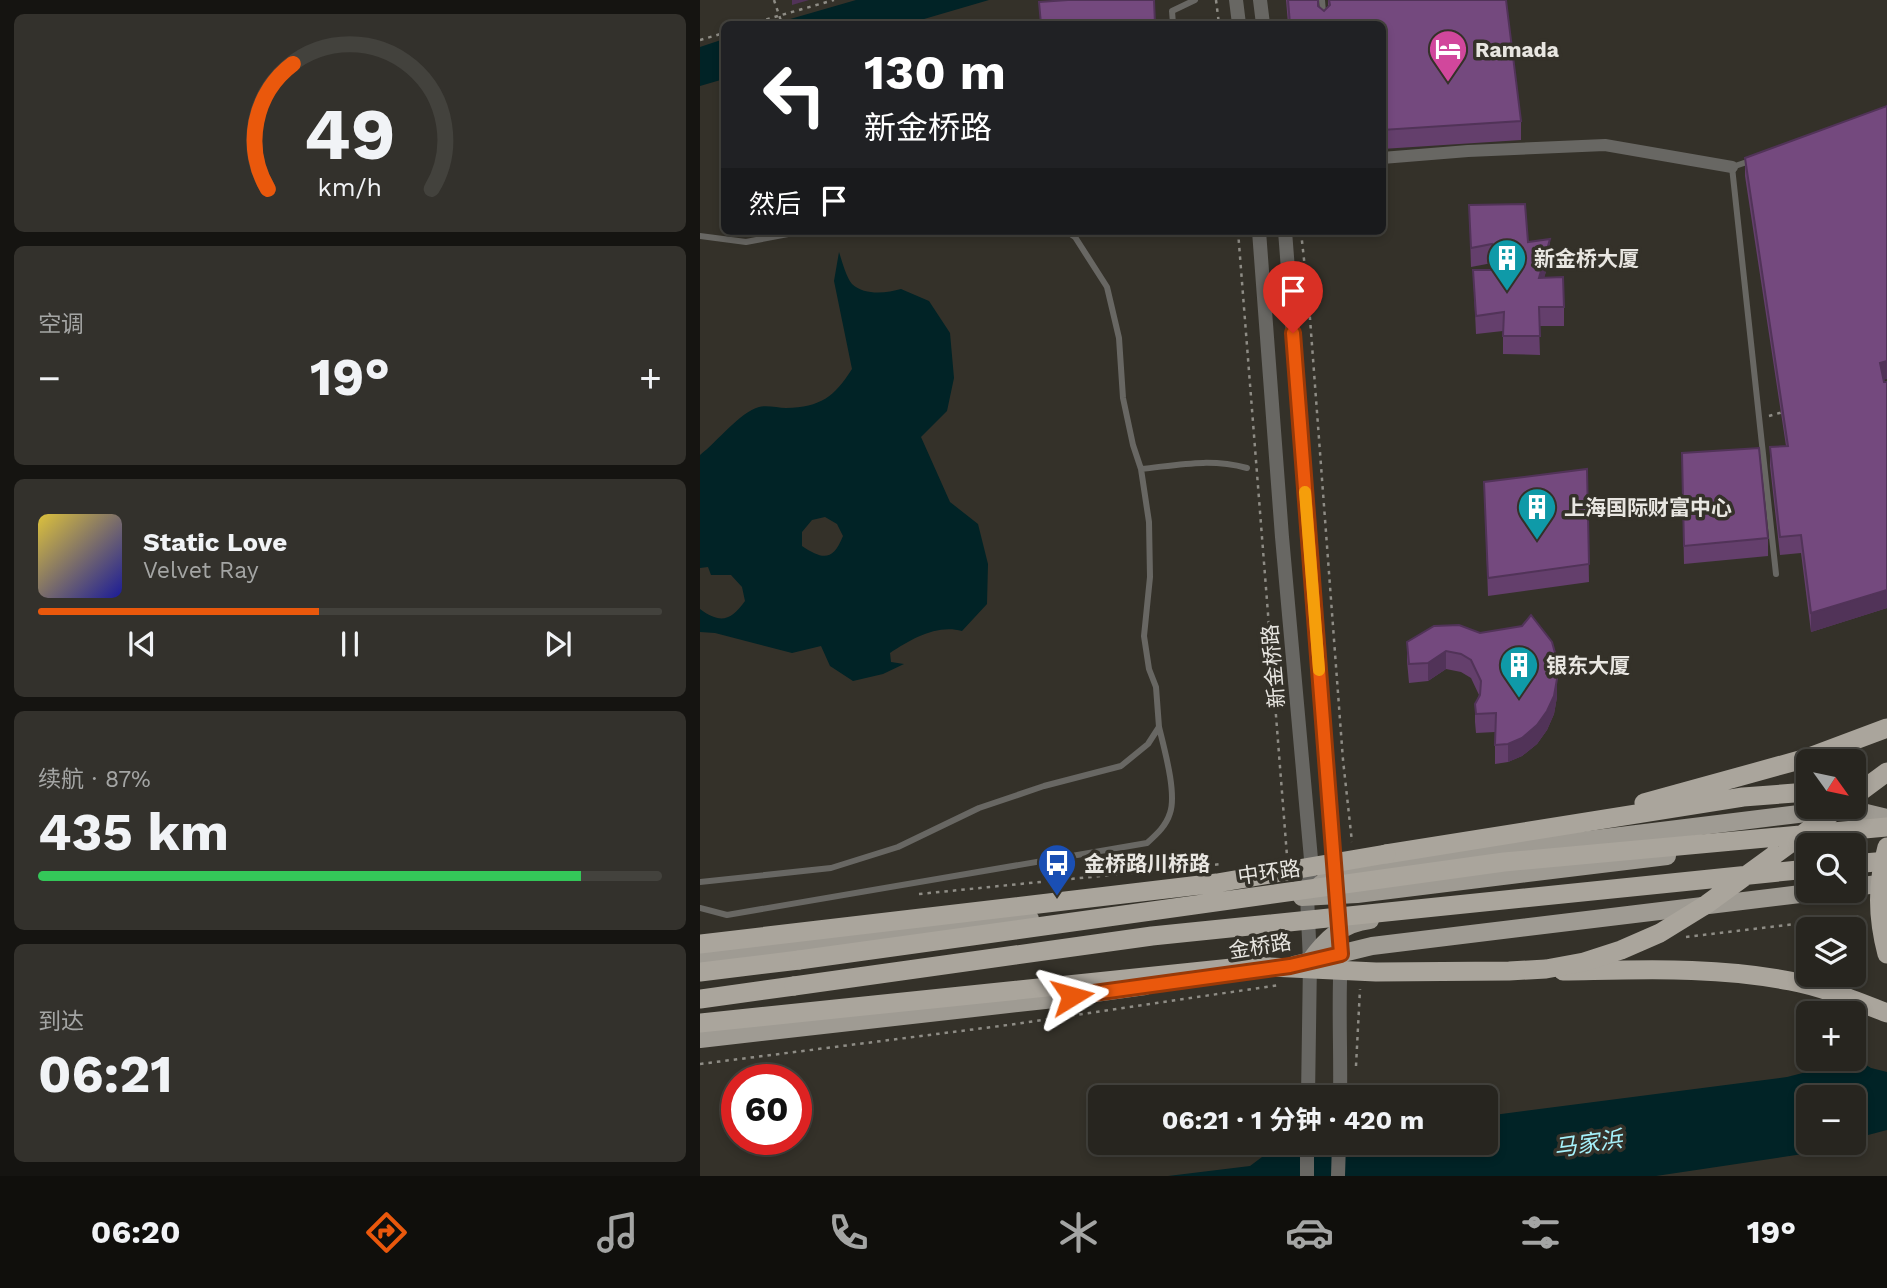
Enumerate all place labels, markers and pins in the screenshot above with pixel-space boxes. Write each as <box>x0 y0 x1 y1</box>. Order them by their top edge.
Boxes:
hotel icon: Ramada <box>1427 28 1469 83</box>
place label: Ramada <box>1475 37 1560 62</box>
building icon: 新金桥大厦 <box>1486 237 1528 292</box>
place label: 新金桥大厦 <box>1534 246 1639 271</box>
pin <box>1263 261 1323 333</box>
building icon: 上海国际财富中心 <box>1516 486 1558 541</box>
place label: 上海国际财富中心 <box>1564 495 1732 520</box>
building icon: 银东大厦 <box>1498 644 1540 699</box>
place label: 银东大厦 <box>1546 653 1630 678</box>
bus stop icon: 金桥路川桥路 <box>1036 842 1078 897</box>
place label: 金桥路川桥路 <box>1084 851 1210 876</box>

